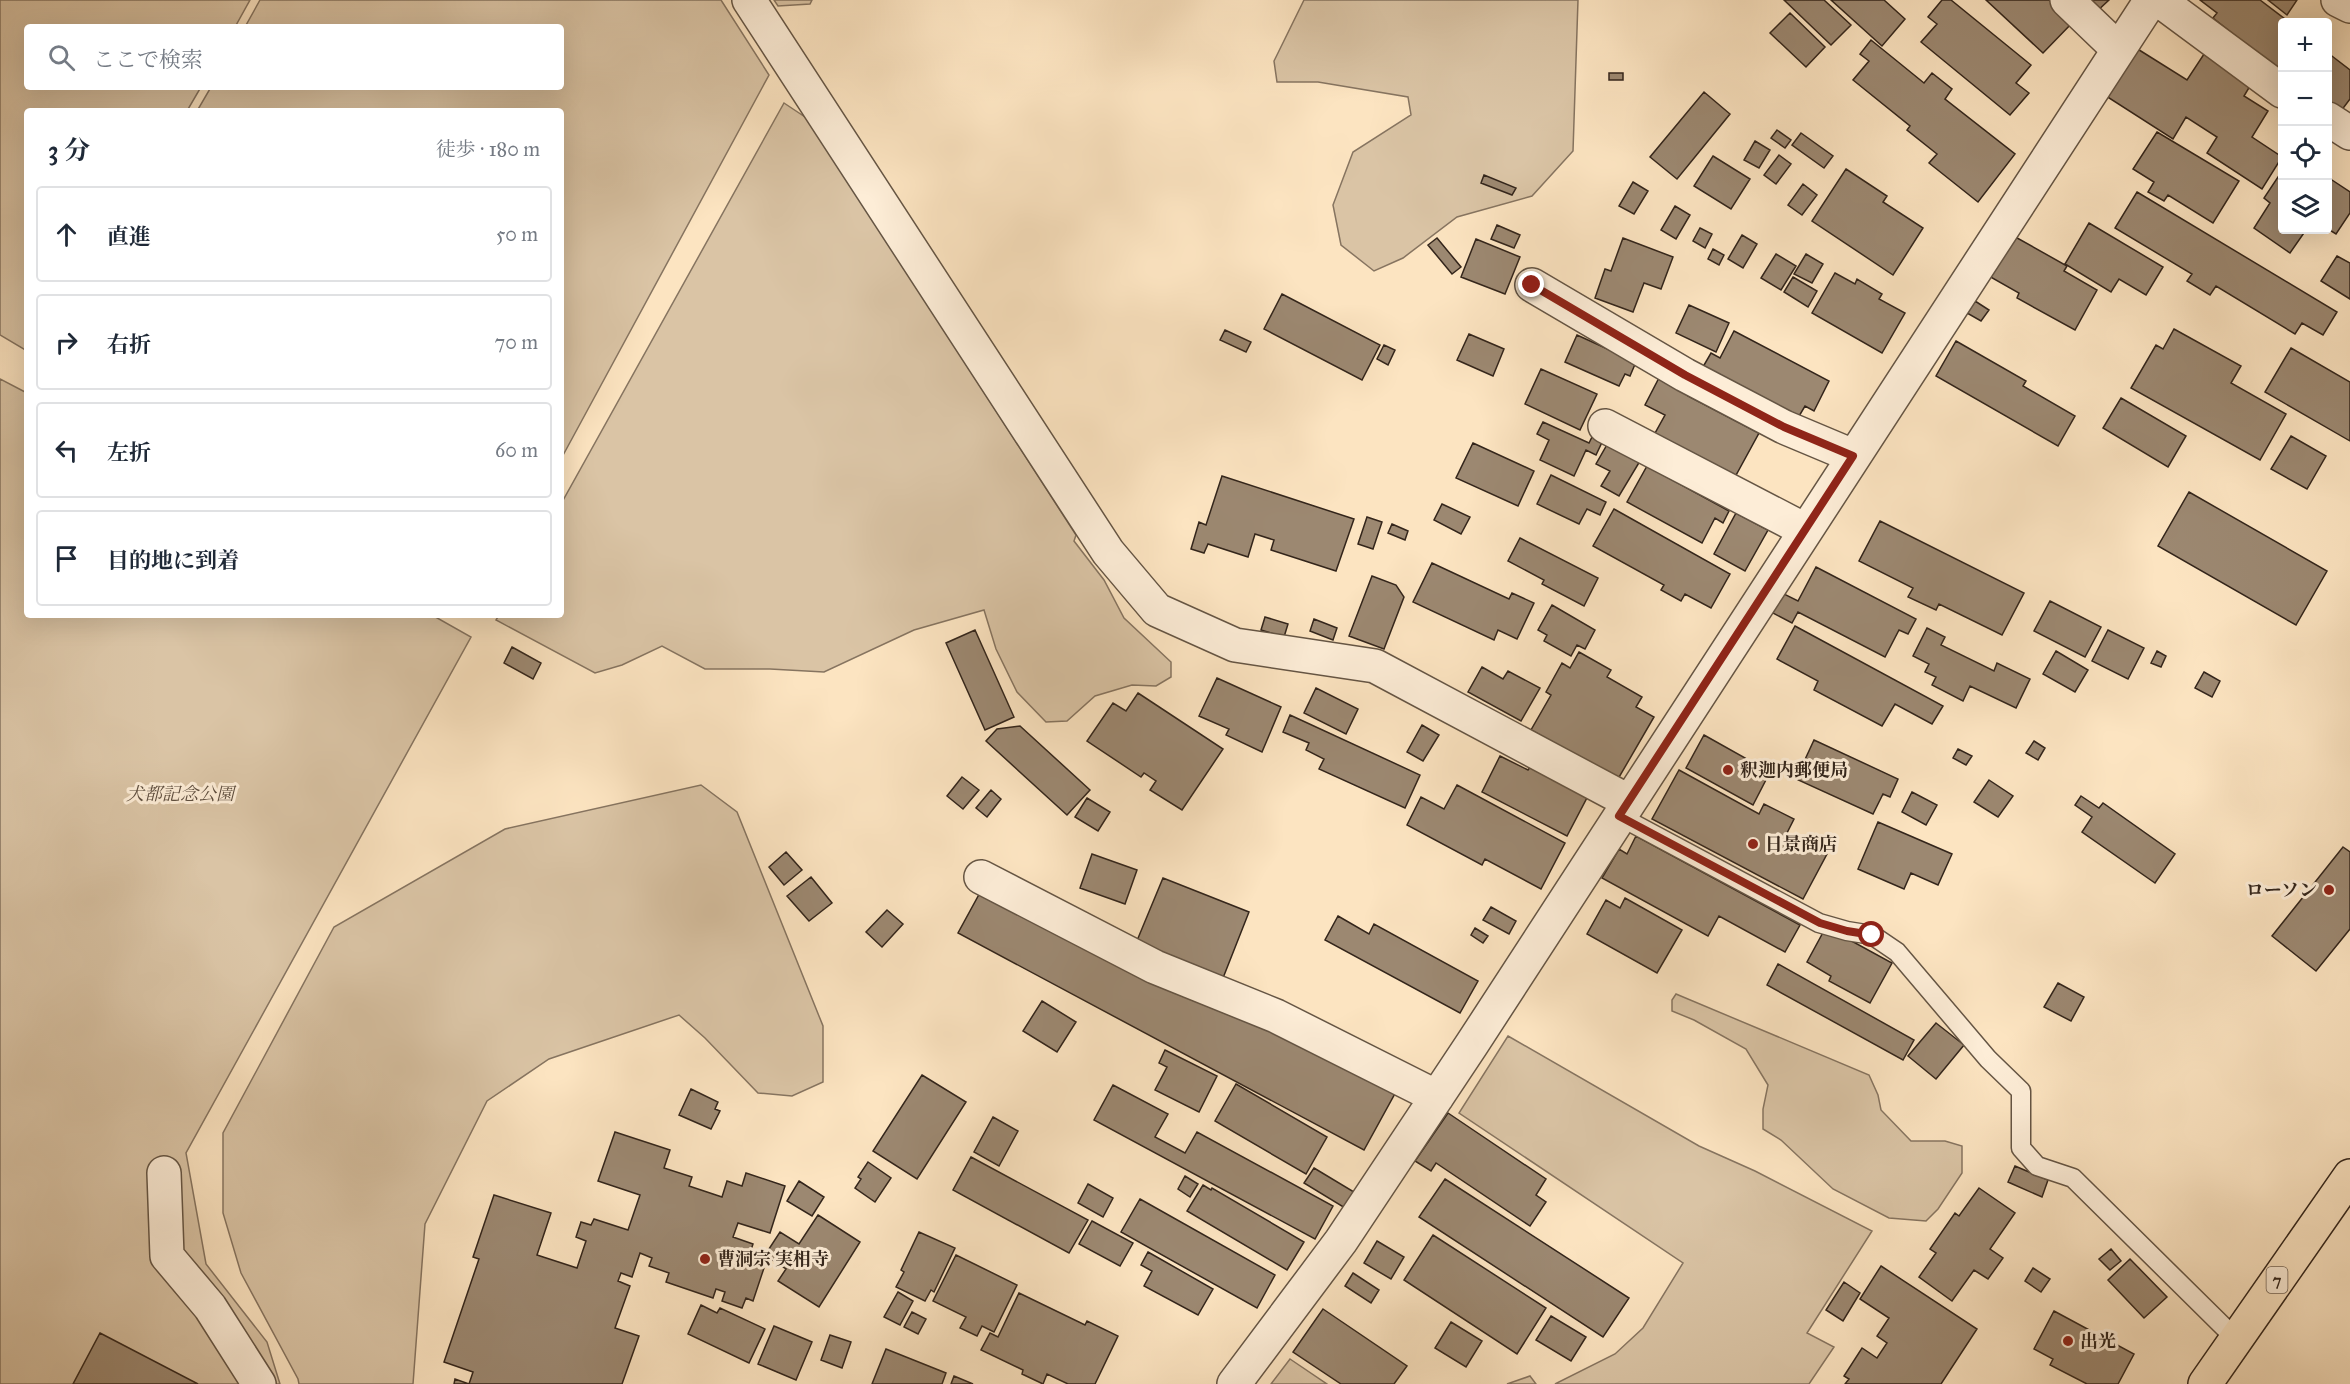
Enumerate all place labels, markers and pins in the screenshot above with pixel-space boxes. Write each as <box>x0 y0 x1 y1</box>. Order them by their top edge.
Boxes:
place label: 釈迦内郵便局 <box>1740 759 1848 781</box>
marker: 釈迦内郵便局 <box>1721 763 1735 777</box>
place label: 日景商店 <box>1765 833 1837 855</box>
marker: 日景商店 <box>1746 837 1760 851</box>
place label: ローソン <box>2246 879 2317 901</box>
marker: ローソン <box>2322 883 2336 897</box>
place label: 曹洞宗 実相寺 <box>717 1248 829 1270</box>
marker: 曹洞宗 実相寺 <box>698 1252 712 1266</box>
place label: 出光 <box>2080 1330 2116 1352</box>
marker: 出光 <box>2061 1334 2075 1348</box>

